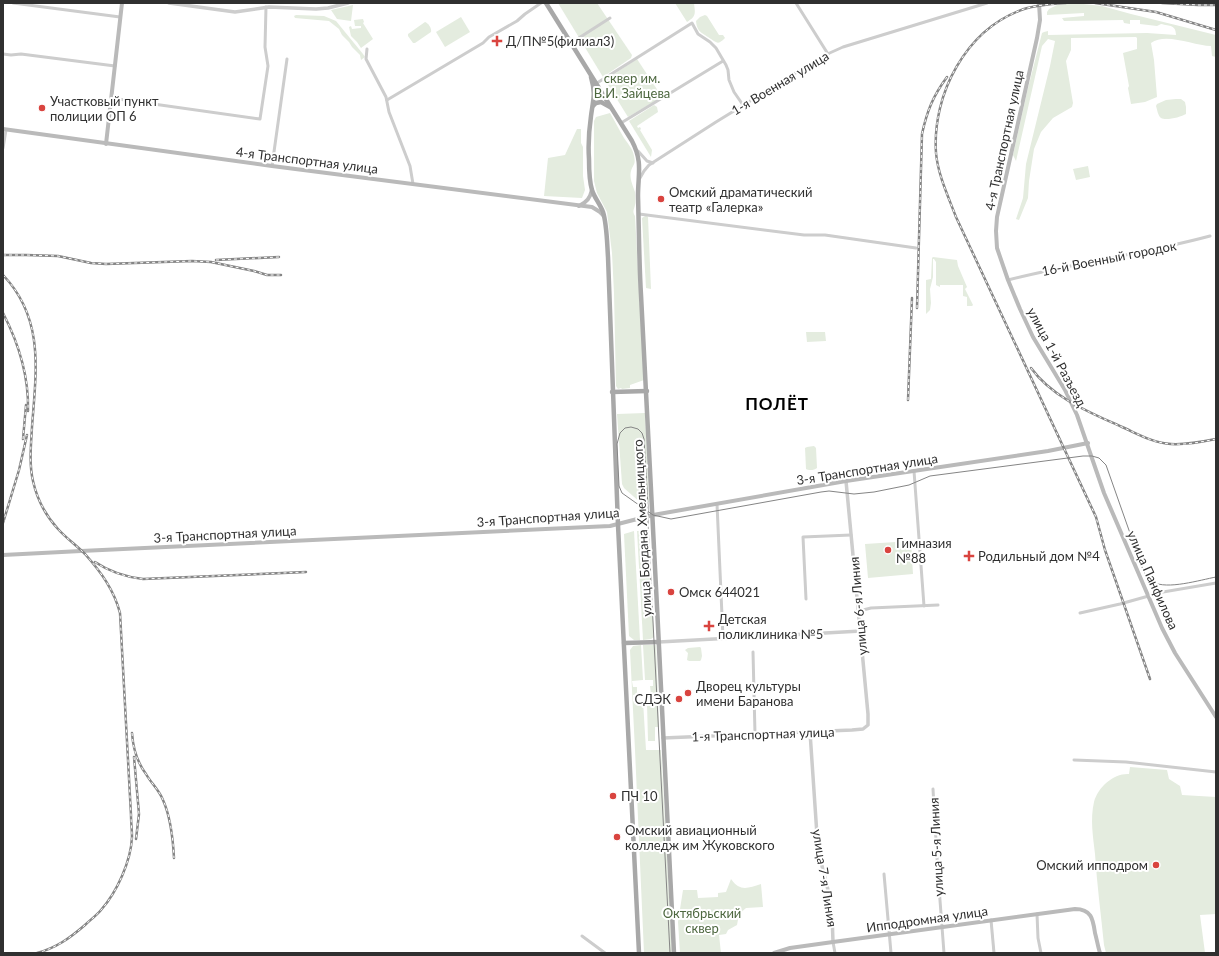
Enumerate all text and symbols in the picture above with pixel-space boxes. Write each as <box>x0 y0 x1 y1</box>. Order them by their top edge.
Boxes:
place label: Д/П№5(филиал3) <box>506 33 614 49</box>
marker: Д/П№5(филиал3) <box>491 35 503 47</box>
street label: 1-я Военная улица <box>728 48 832 118</box>
street label: 4-я Транспортная улица <box>981 68 1027 212</box>
park label: сквер им. В.И. Зайцева <box>594 70 670 101</box>
place label: Участковый пункт полиции ОП 6 <box>50 93 159 124</box>
marker: Участковый пункт полиции ОП 6 <box>37 103 47 113</box>
street label: 4-я Транспортная улица <box>235 143 379 177</box>
place label: Омский драматический театр «Галерка» <box>669 184 812 215</box>
marker: Омский драматический театр «Галерка» <box>656 194 666 204</box>
street label: 16-й Военный городок <box>1040 237 1178 279</box>
street label: улица 1-й Разъезд <box>1024 305 1090 409</box>
district label: ПОЛЁТ <box>745 393 809 414</box>
street label: улица Богдана Хмельницкого <box>629 439 655 617</box>
street label: 3-я Транспортная улица <box>795 450 939 488</box>
street label: 3-я Транспортная улица <box>476 504 620 530</box>
street label: 3-я Транспортная улица <box>153 522 297 546</box>
street label: улица Панфилова <box>1124 528 1182 632</box>
place label: Гимназия №88 <box>896 535 952 566</box>
marker: Гимназия №88 <box>883 545 893 555</box>
place label: Родильный дом №4 <box>978 548 1100 564</box>
marker: Родильный дом №4 <box>963 550 975 562</box>
street label: улица 6-я Линия <box>846 556 870 656</box>
place label: Омск 644021 <box>679 584 760 600</box>
marker: Омск 644021 <box>666 587 676 597</box>
place label: Детская поликлиника №5 <box>718 611 823 642</box>
marker: Детская поликлиника №5 <box>703 620 715 632</box>
place label: Дворец культуры имени Баранова <box>696 678 801 709</box>
marker: Дворец культуры имени Баранова <box>683 688 693 698</box>
place label: СДЭК <box>635 691 671 707</box>
marker: СДЭК <box>674 694 684 704</box>
street label: 1-я Транспортная улица <box>691 724 835 744</box>
place label: ПЧ 10 <box>621 788 658 804</box>
marker: ПЧ 10 <box>608 791 618 801</box>
street label: улица 5-я Линия <box>925 797 947 897</box>
place label: Омский авиационный колледж им Жуковского <box>625 822 775 853</box>
street label: улица 7-я Линия <box>809 828 841 928</box>
marker: Омский авиационный колледж им Жуковского <box>612 832 622 842</box>
place label: Омский ипподром <box>1036 857 1148 873</box>
marker: Омский ипподром <box>1151 860 1161 870</box>
street label: Ипподромная улица <box>865 903 989 935</box>
park label: Октябрьский сквер <box>663 905 741 936</box>

